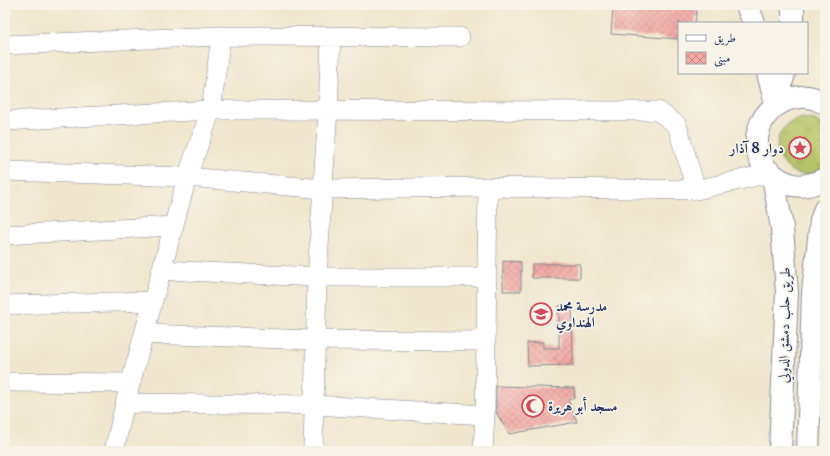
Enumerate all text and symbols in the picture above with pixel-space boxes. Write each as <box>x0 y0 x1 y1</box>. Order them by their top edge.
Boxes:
legend <box>678 22 808 74</box>
text: طريق <box>714 30 736 46</box>
text: مبنى <box>714 50 730 67</box>
place icon: دوار 8 آذار <box>787 135 813 161</box>
place label: دوار 8 آذار <box>728 139 784 157</box>
street label: طريق حلب دمشق الدولي <box>774 267 797 383</box>
place label: مدرسة محمد الهنداوي <box>556 297 607 334</box>
school or university icon: مدرسة محمد الهنداوي <box>528 301 554 327</box>
mosque icon: مسجد أبو هريرة <box>520 393 546 419</box>
place label: مسجد أبو هريرة <box>548 396 617 416</box>

